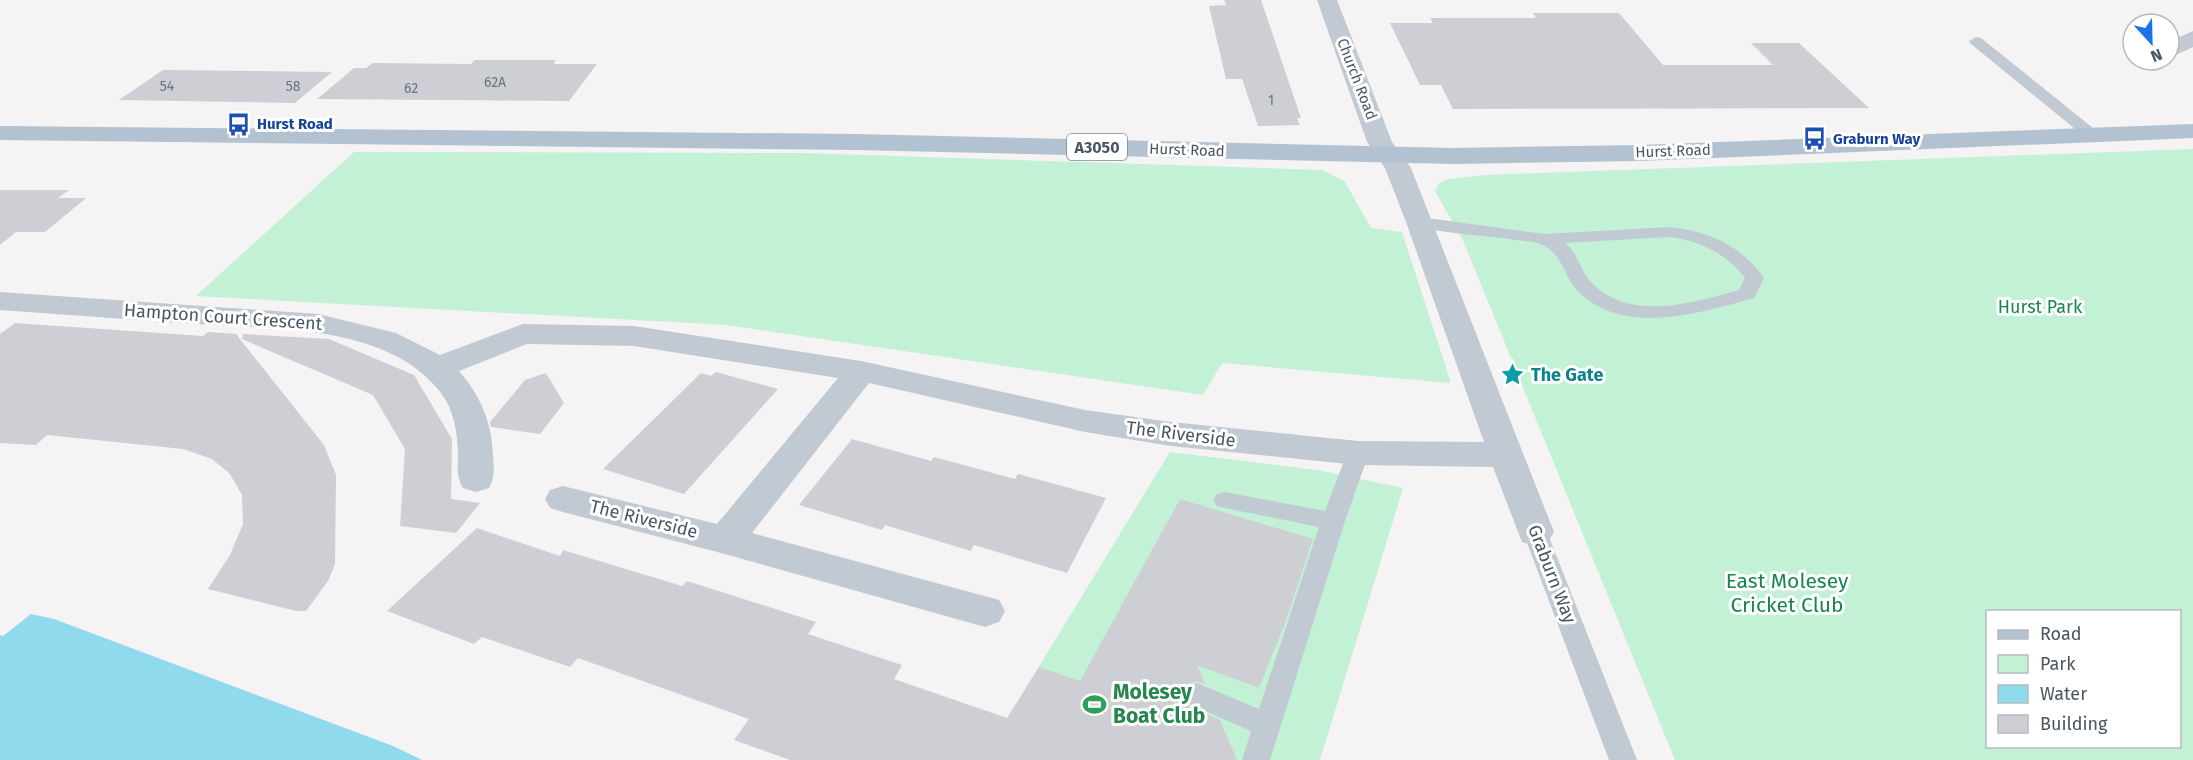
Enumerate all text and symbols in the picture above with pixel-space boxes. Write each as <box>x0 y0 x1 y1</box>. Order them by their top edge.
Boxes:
north arrow <box>2121 12 2181 72</box>
street label: Church Road <box>1333 36 1381 122</box>
text: N <box>2148 45 2165 66</box>
house number: 62A <box>484 74 506 91</box>
house number: 54 <box>160 78 175 95</box>
house number: 58 <box>286 78 301 95</box>
house number: 62 <box>404 80 418 97</box>
house number: 1 <box>1268 92 1274 109</box>
bus stop icon: Hurst Road <box>226 111 252 137</box>
place label: Hurst Road <box>257 115 333 133</box>
bus stop icon: Graburn Way <box>1802 126 1828 152</box>
place label: Graburn Way <box>1833 130 1920 148</box>
road number: A3050 <box>1067 134 1127 160</box>
street label: Hurst Road <box>1149 140 1225 160</box>
street label: Hurst Road <box>1635 141 1711 161</box>
park label: Hurst Park <box>1998 296 2083 318</box>
street label: Hampton Court Crescent <box>123 299 323 335</box>
place icon: The Gate <box>1500 362 1526 388</box>
place label: The Gate <box>1531 364 1603 386</box>
street label: The Riverside <box>1125 416 1237 452</box>
street label: The Riverside <box>588 495 700 543</box>
street label: Graburn Way <box>1523 522 1581 626</box>
park label: East Molesey Cricket Club <box>1726 568 1849 618</box>
legend <box>1986 610 2181 748</box>
text: Road <box>2040 623 2082 645</box>
text: Park <box>2040 653 2076 675</box>
place label: Molesey Boat Club <box>1113 679 1205 729</box>
text: Water <box>2040 683 2087 705</box>
sports icon: Molesey Boat Club <box>1082 691 1108 717</box>
text: Building <box>2040 713 2108 735</box>

